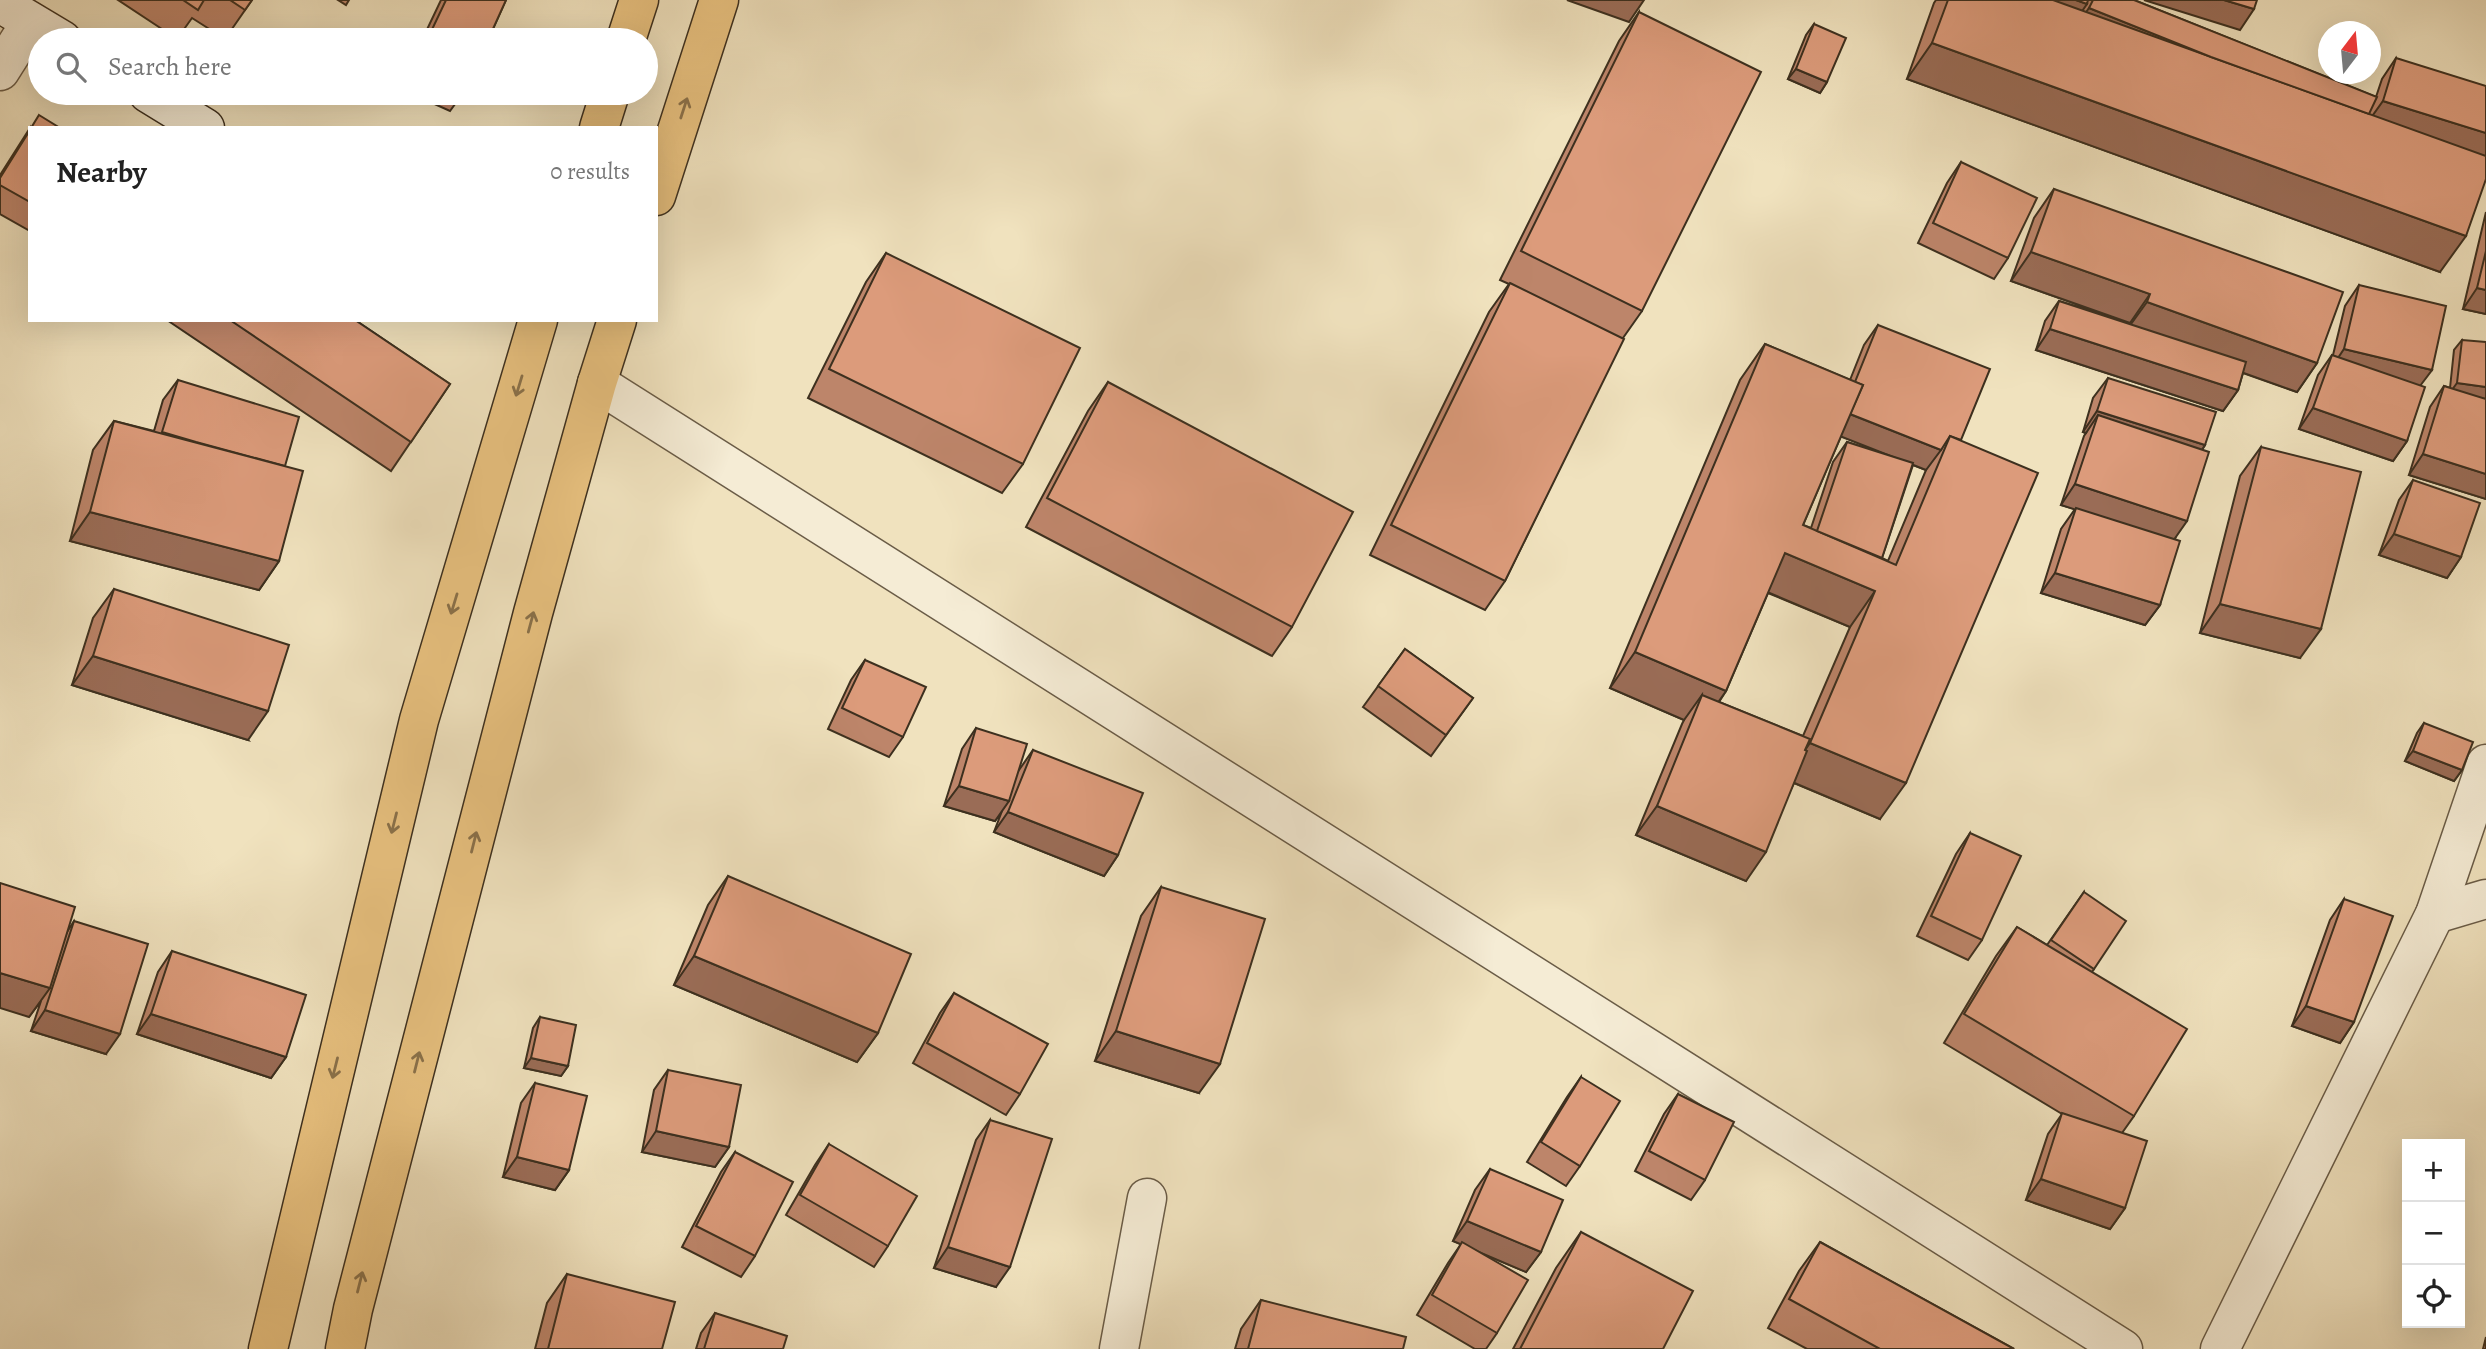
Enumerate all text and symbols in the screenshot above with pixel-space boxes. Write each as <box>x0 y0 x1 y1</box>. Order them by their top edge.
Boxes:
north arrow <box>2318 21 2381 84</box>
search box <box>28 28 658 105</box>
icon: search <box>52 48 90 86</box>
text: Search here <box>108 49 232 84</box>
one-way arrow <box>679 97 692 119</box>
text: Nearby <box>56 152 147 192</box>
text: 0 results <box>550 156 630 187</box>
one-way arrow <box>511 374 524 396</box>
one-way arrow <box>446 592 459 614</box>
one-way arrow <box>525 611 538 633</box>
one-way arrow <box>387 811 400 834</box>
one-way arrow <box>468 831 481 854</box>
one-way arrow <box>411 1051 424 1074</box>
one-way arrow <box>328 1056 341 1079</box>
map controls <box>2402 1139 2465 1328</box>
button: + <box>2402 1139 2465 1202</box>
button: − <box>2402 1202 2465 1265</box>
button: locate <box>2402 1265 2465 1328</box>
one-way arrow <box>354 1272 367 1294</box>

